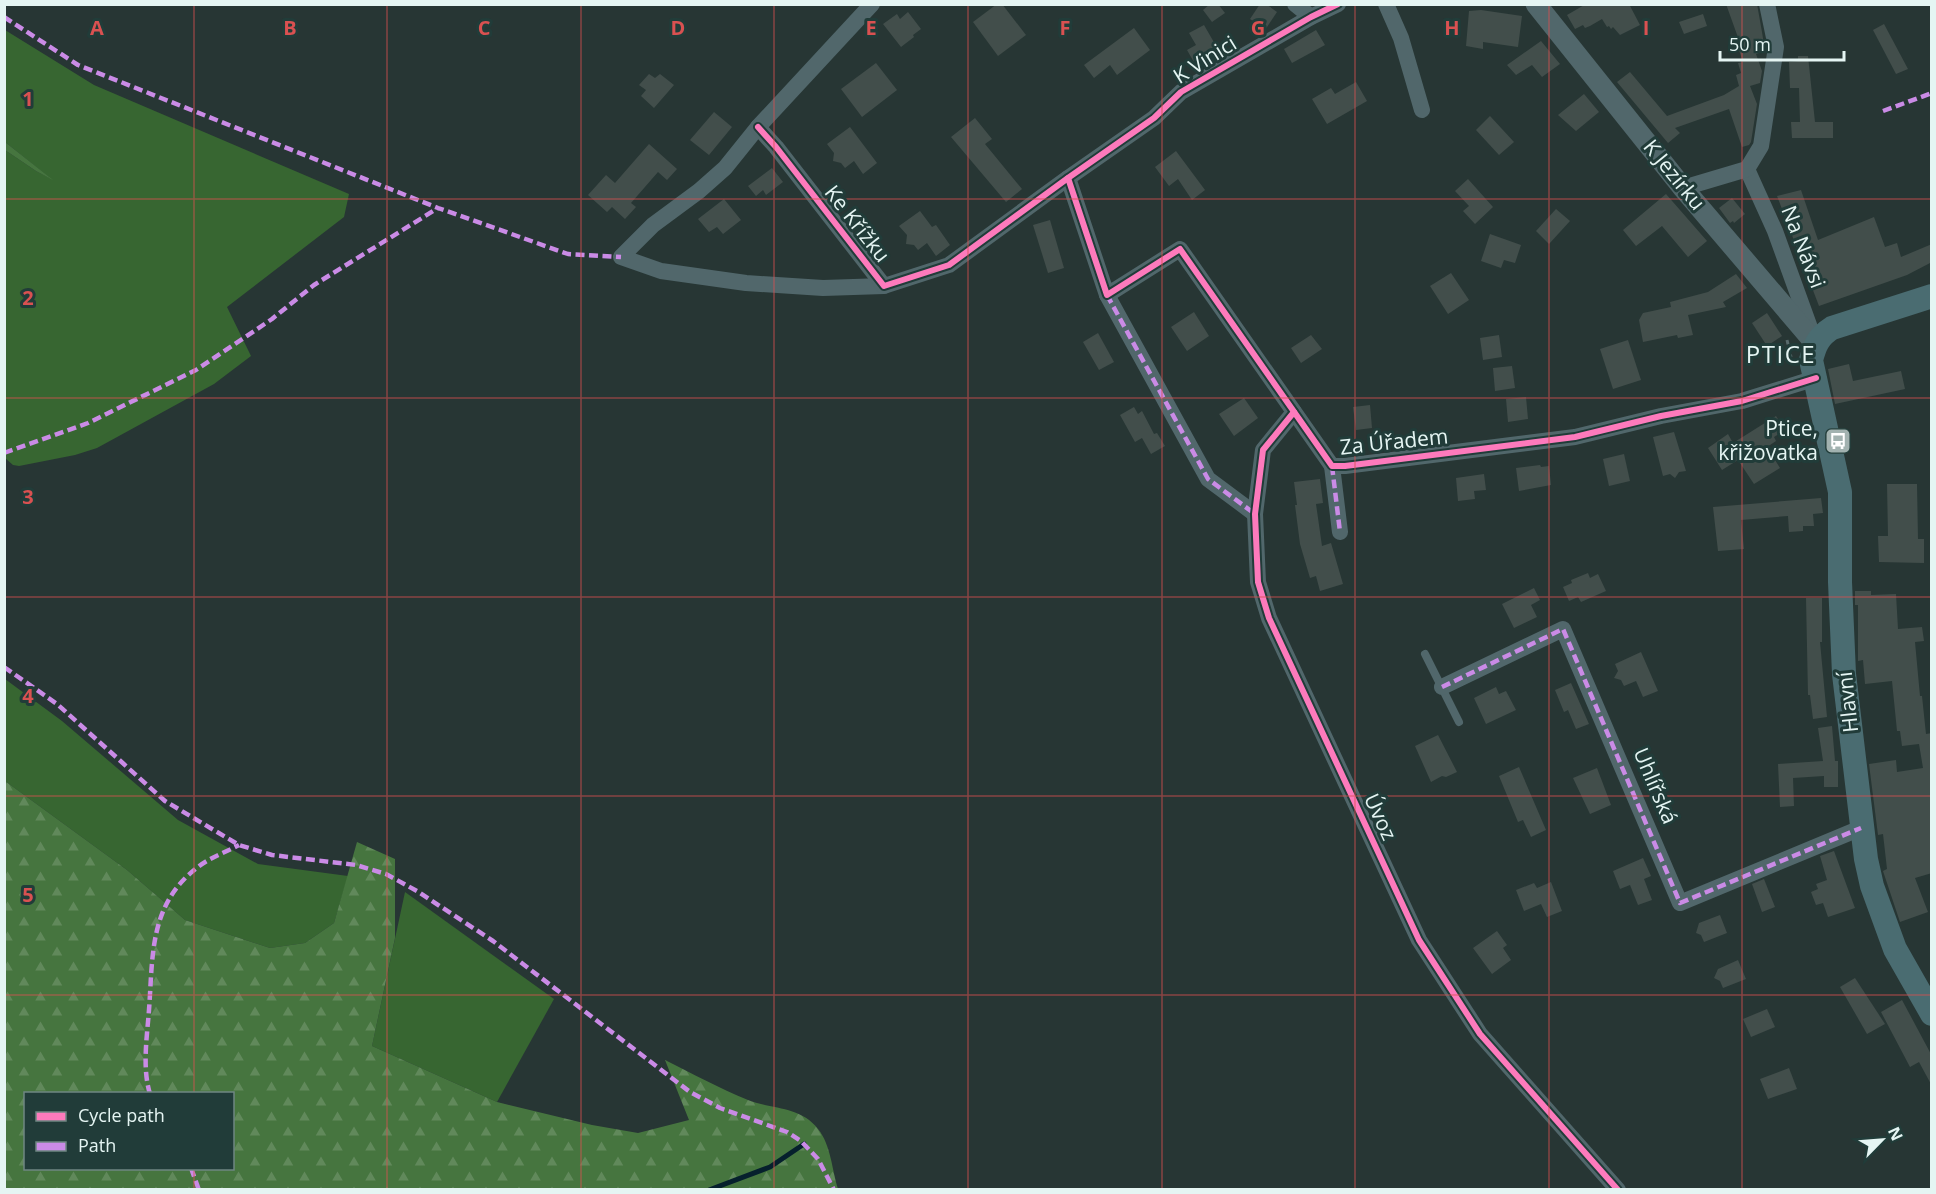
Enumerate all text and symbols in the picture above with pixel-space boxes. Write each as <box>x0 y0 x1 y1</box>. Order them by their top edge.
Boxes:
text: A <box>90 14 104 41</box>
text: B <box>283 14 297 41</box>
text: C <box>478 14 491 41</box>
text: D <box>671 14 685 41</box>
text: E <box>865 14 877 41</box>
text: F <box>1060 14 1070 41</box>
text: G <box>1251 14 1265 41</box>
text: H <box>1444 14 1460 41</box>
text: I <box>1643 14 1649 41</box>
scale bar <box>1720 24 1844 62</box>
street label: K Vinici <box>1168 29 1241 89</box>
text: 50 m <box>1729 32 1771 56</box>
text: 1 <box>22 85 34 112</box>
street label: K Jezírku <box>1638 133 1712 216</box>
street label: Ke Křížku <box>819 179 897 268</box>
street label: Na Návsi <box>1775 201 1832 292</box>
text: 2 <box>22 284 34 311</box>
district label: PTICE <box>1746 337 1816 370</box>
place label: Ptice, křižovatka <box>1718 414 1818 466</box>
street label: Za Úřadem <box>1338 421 1449 461</box>
bus stop icon: Ptice, křižovatka <box>1823 426 1853 456</box>
text: 3 <box>22 483 34 510</box>
street label: Hlavní <box>1830 670 1864 734</box>
text: 4 <box>22 682 34 709</box>
street label: Uhlířská <box>1627 743 1684 828</box>
street label: Úvoz <box>1358 789 1404 845</box>
text: 5 <box>22 881 34 908</box>
legend <box>24 1092 234 1170</box>
text: Cycle path <box>78 1103 165 1127</box>
north arrow <box>1852 1110 1912 1170</box>
text: N <box>1883 1123 1908 1144</box>
text: Path <box>78 1133 116 1157</box>

